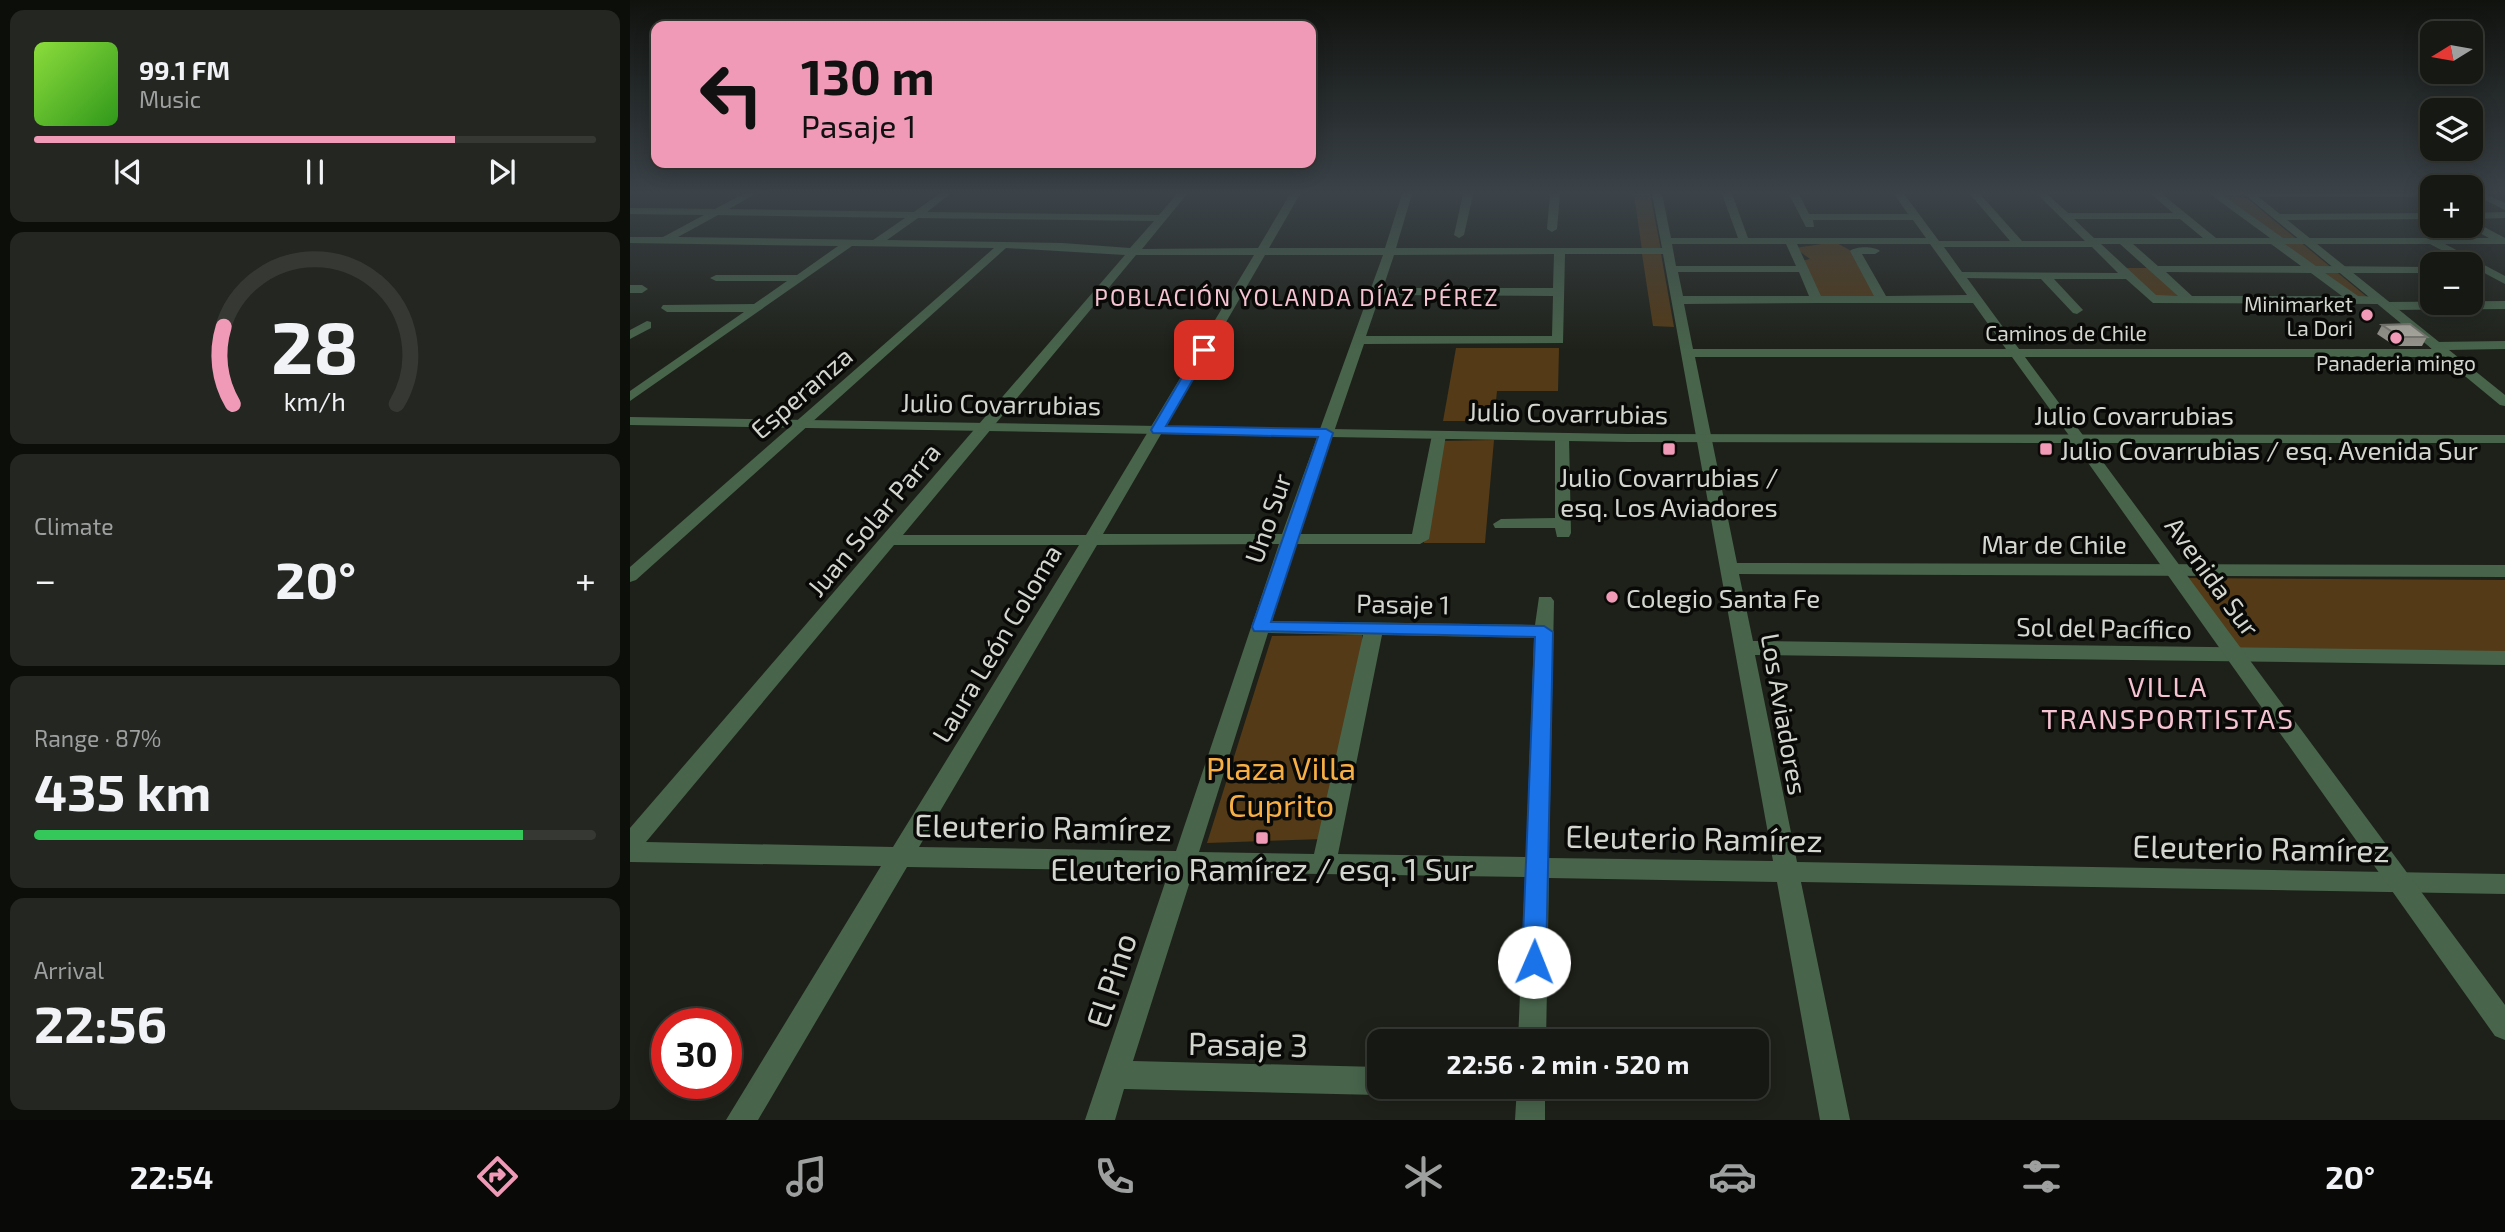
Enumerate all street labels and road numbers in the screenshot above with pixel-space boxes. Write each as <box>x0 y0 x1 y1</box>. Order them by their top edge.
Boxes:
street label: Caminos de Chile <box>1985 320 2147 345</box>
street label: Esperanza <box>744 340 858 444</box>
street label: Julio Covarrubias <box>901 386 1101 420</box>
street label: Julio Covarrubias <box>1468 395 1668 429</box>
street label: Julio Covarrubias <box>2034 399 2234 430</box>
street label: Juan Solar Parra <box>800 436 946 602</box>
street label: Uno Sur <box>1237 469 1297 567</box>
street label: Avenida Sur <box>2159 510 2267 642</box>
street label: Mar de Chile <box>1981 528 2127 559</box>
street label: Laura León Coloma <box>925 539 1067 747</box>
street label: Pasaje 1 <box>1356 587 1450 619</box>
street label: Sol del Pacífico <box>2016 610 2192 644</box>
street label: Los Aviadores <box>1756 631 1814 797</box>
street label: Eleuterio Ramírez <box>914 805 1172 847</box>
street label: Eleuterio Ramírez <box>1565 816 1823 858</box>
street label: Eleuterio Ramírez <box>2132 826 2390 868</box>
street label: El Pino <box>1077 928 1143 1032</box>
street label: Pasaje 3 <box>1188 1023 1308 1064</box>

